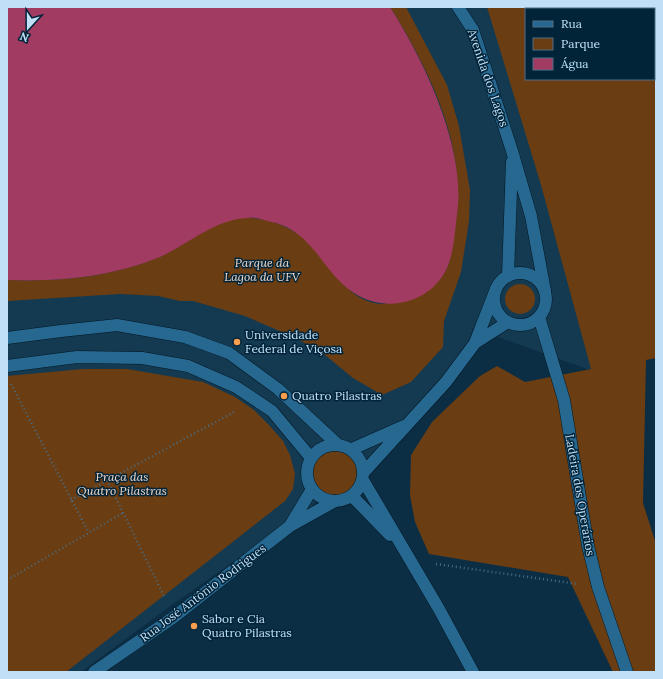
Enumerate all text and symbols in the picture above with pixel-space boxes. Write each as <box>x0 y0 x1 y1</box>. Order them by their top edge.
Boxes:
north arrow <box>8 8 48 48</box>
legend <box>525 8 655 80</box>
text: Rua <box>561 16 582 31</box>
street label: Avenida dos Lagos <box>464 26 512 129</box>
text: N <box>17 29 31 45</box>
text: Parque <box>561 36 601 51</box>
text: Água <box>560 56 589 71</box>
park label: Parque da Lagoa da UFV <box>224 255 301 284</box>
place label: Universidade Federal de Viçosa <box>245 327 342 356</box>
marker: Universidade Federal de Viçosa <box>232 337 242 347</box>
place label: Quatro Pilastras <box>292 388 382 403</box>
marker: Quatro Pilastras <box>279 391 289 401</box>
street label: Ladeira dos Operários <box>562 433 599 557</box>
park label: Praça das Quatro Pilastras <box>77 469 167 498</box>
street label: Rua José Antônio Rodrigues <box>137 540 269 645</box>
place label: Sabor e Cia Quatro Pilastras <box>202 611 292 640</box>
marker: Sabor e Cia Quatro Pilastras <box>189 621 199 631</box>

